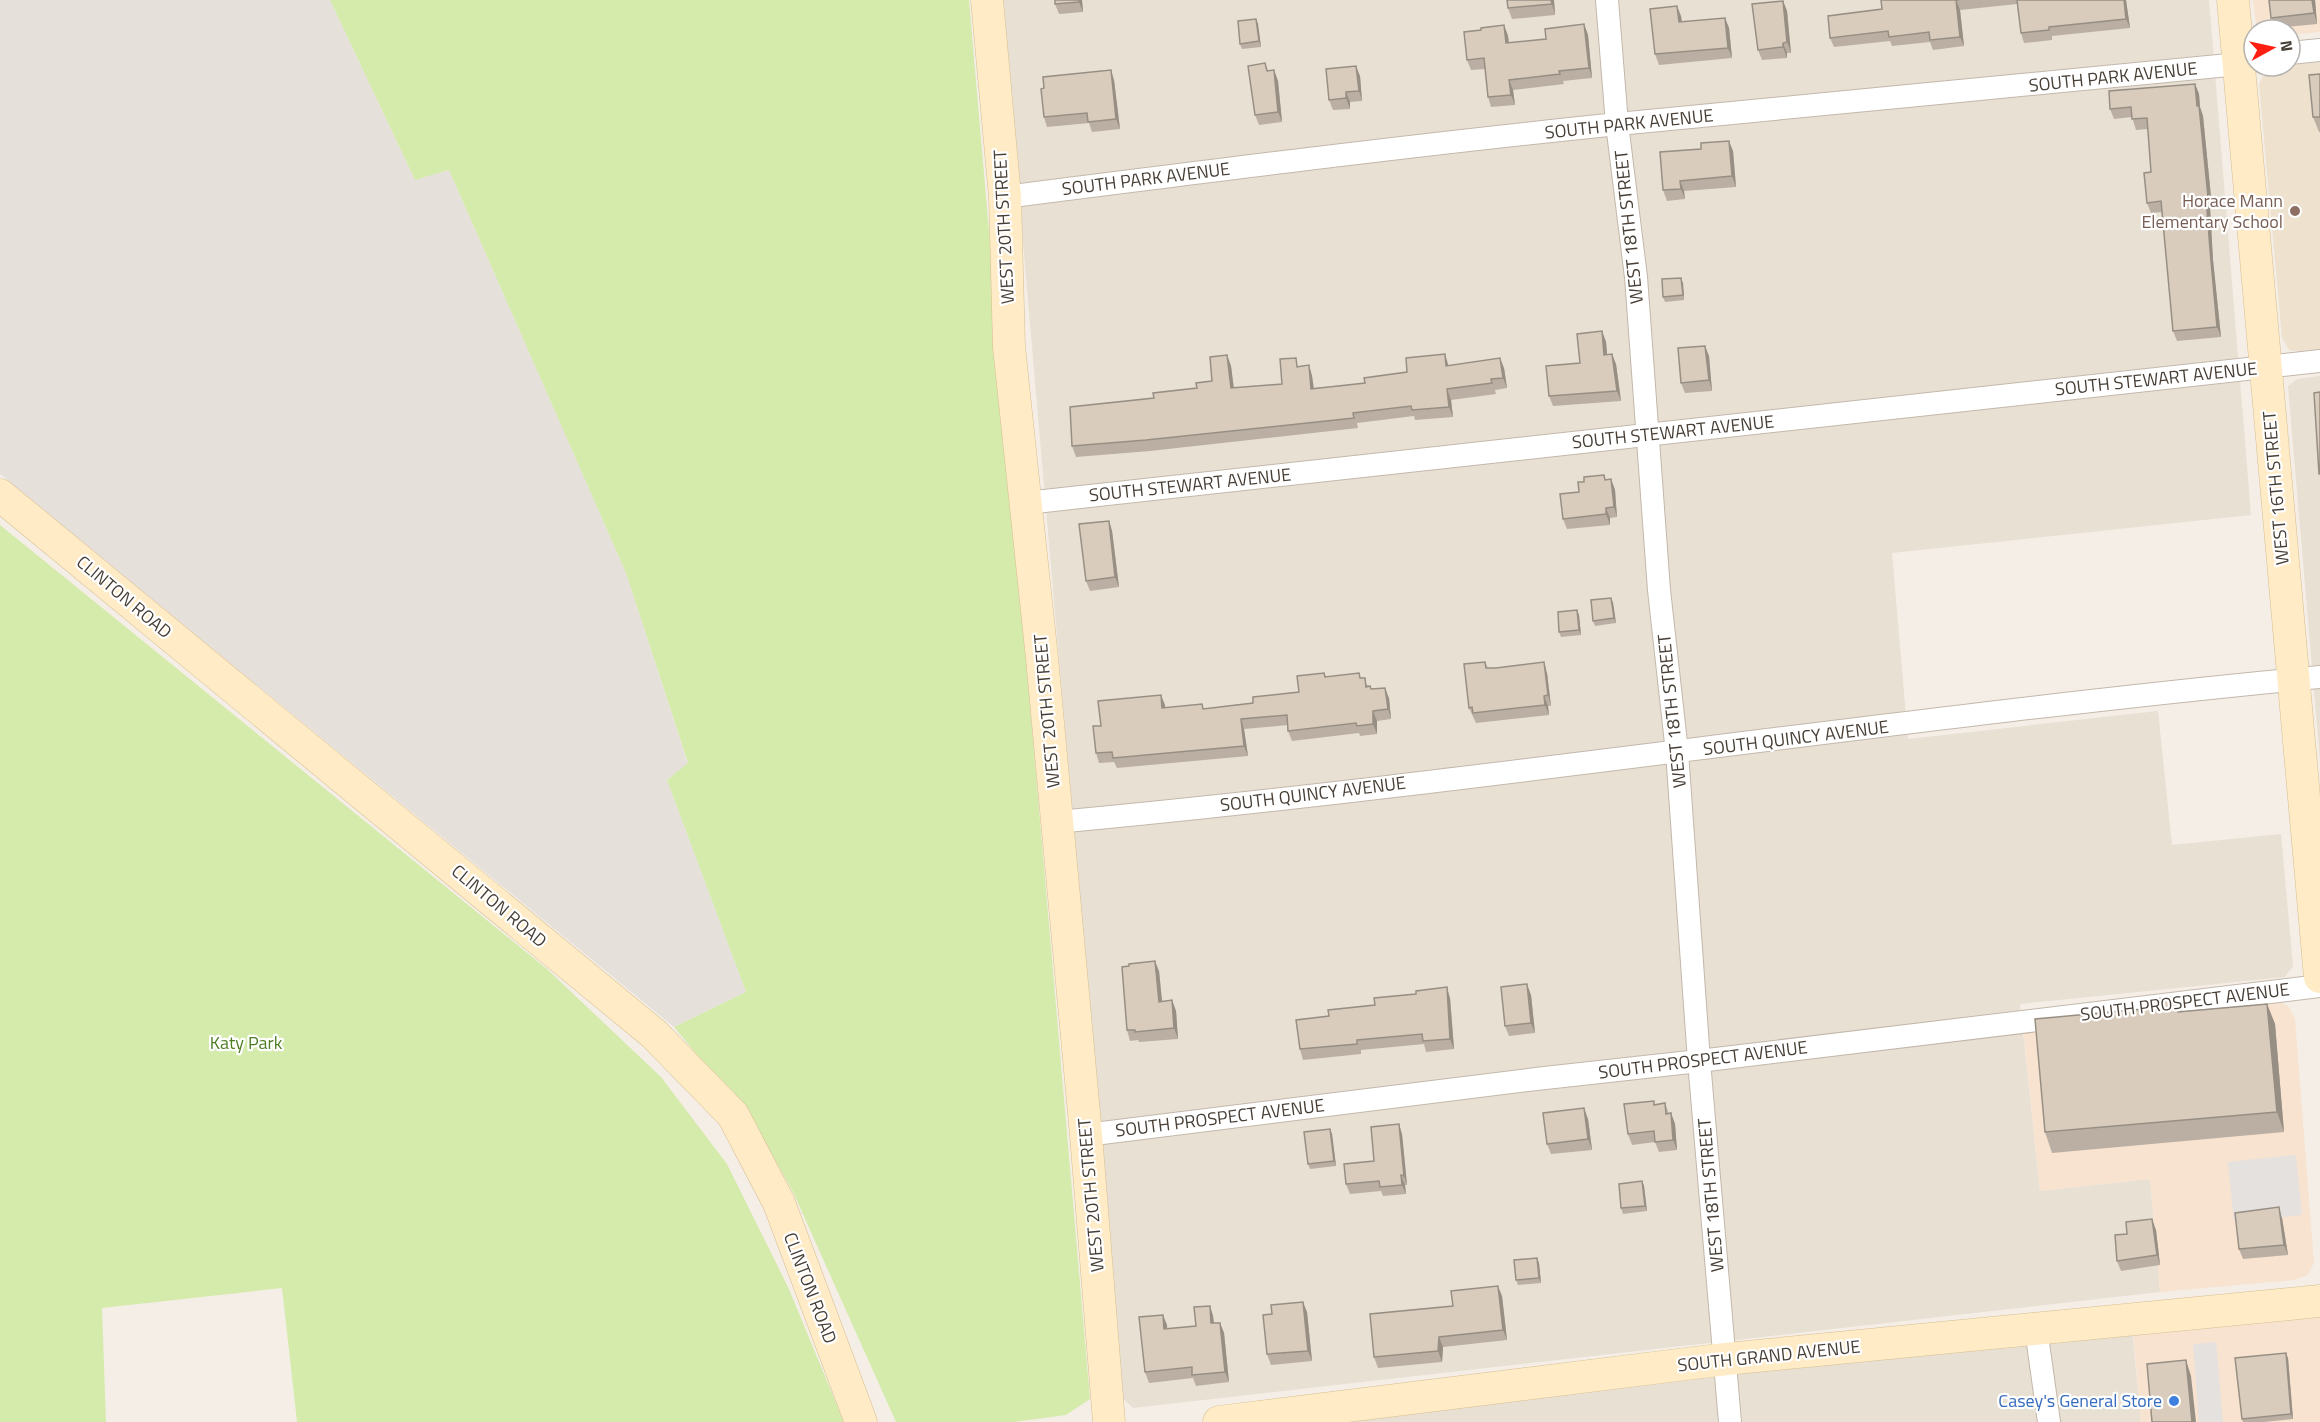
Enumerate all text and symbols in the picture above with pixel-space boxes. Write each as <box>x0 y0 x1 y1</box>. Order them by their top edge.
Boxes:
north arrow <box>2242 18 2302 78</box>
text: N <box>2274 39 2300 53</box>
street label: SOUTH PARK AVENUE <box>2027 54 2199 99</box>
street label: SOUTH PARK AVENUE <box>1543 101 1715 146</box>
street label: WEST 18TH STREET <box>1607 148 1650 305</box>
street label: WEST 20TH STREET <box>986 149 1021 305</box>
street label: SOUTH PARK AVENUE <box>1060 155 1232 202</box>
place label: Horace Mann Elementary School <box>2141 187 2283 235</box>
marker: Horace Mann Elementary School <box>2288 204 2302 218</box>
street label: SOUTH STEWART AVENUE <box>2054 354 2258 403</box>
street label: SOUTH STEWART AVENUE <box>1571 407 1775 456</box>
street label: WEST 16TH STREET <box>2255 409 2296 566</box>
street label: SOUTH STEWART AVENUE <box>1088 460 1292 509</box>
street label: CLINTON ROAD <box>71 549 178 645</box>
street label: WEST 20TH STREET <box>1026 632 1067 789</box>
street label: WEST 18TH STREET <box>1650 632 1693 789</box>
street label: SOUTH QUINCY AVENUE <box>1702 713 1890 762</box>
street label: SOUTH QUINCY AVENUE <box>1219 769 1407 818</box>
street label: CLINTON ROAD <box>446 858 553 954</box>
street label: SOUTH PROSPECT AVENUE <box>2079 975 2291 1028</box>
park label: Katy Park <box>210 1029 283 1056</box>
street label: SOUTH PROSPECT AVENUE <box>1597 1033 1809 1086</box>
street label: SOUTH PROSPECT AVENUE <box>1114 1091 1326 1144</box>
street label: WEST 20TH STREET <box>1070 1116 1111 1273</box>
street label: WEST 18TH STREET <box>1690 1116 1731 1273</box>
street label: CLINTON ROAD <box>777 1228 844 1347</box>
street label: SOUTH GRAND AVENUE <box>1676 1332 1862 1379</box>
place label: Casey's General Store <box>1998 1387 2162 1414</box>
marker: Casey's General Store <box>2167 1394 2181 1408</box>

